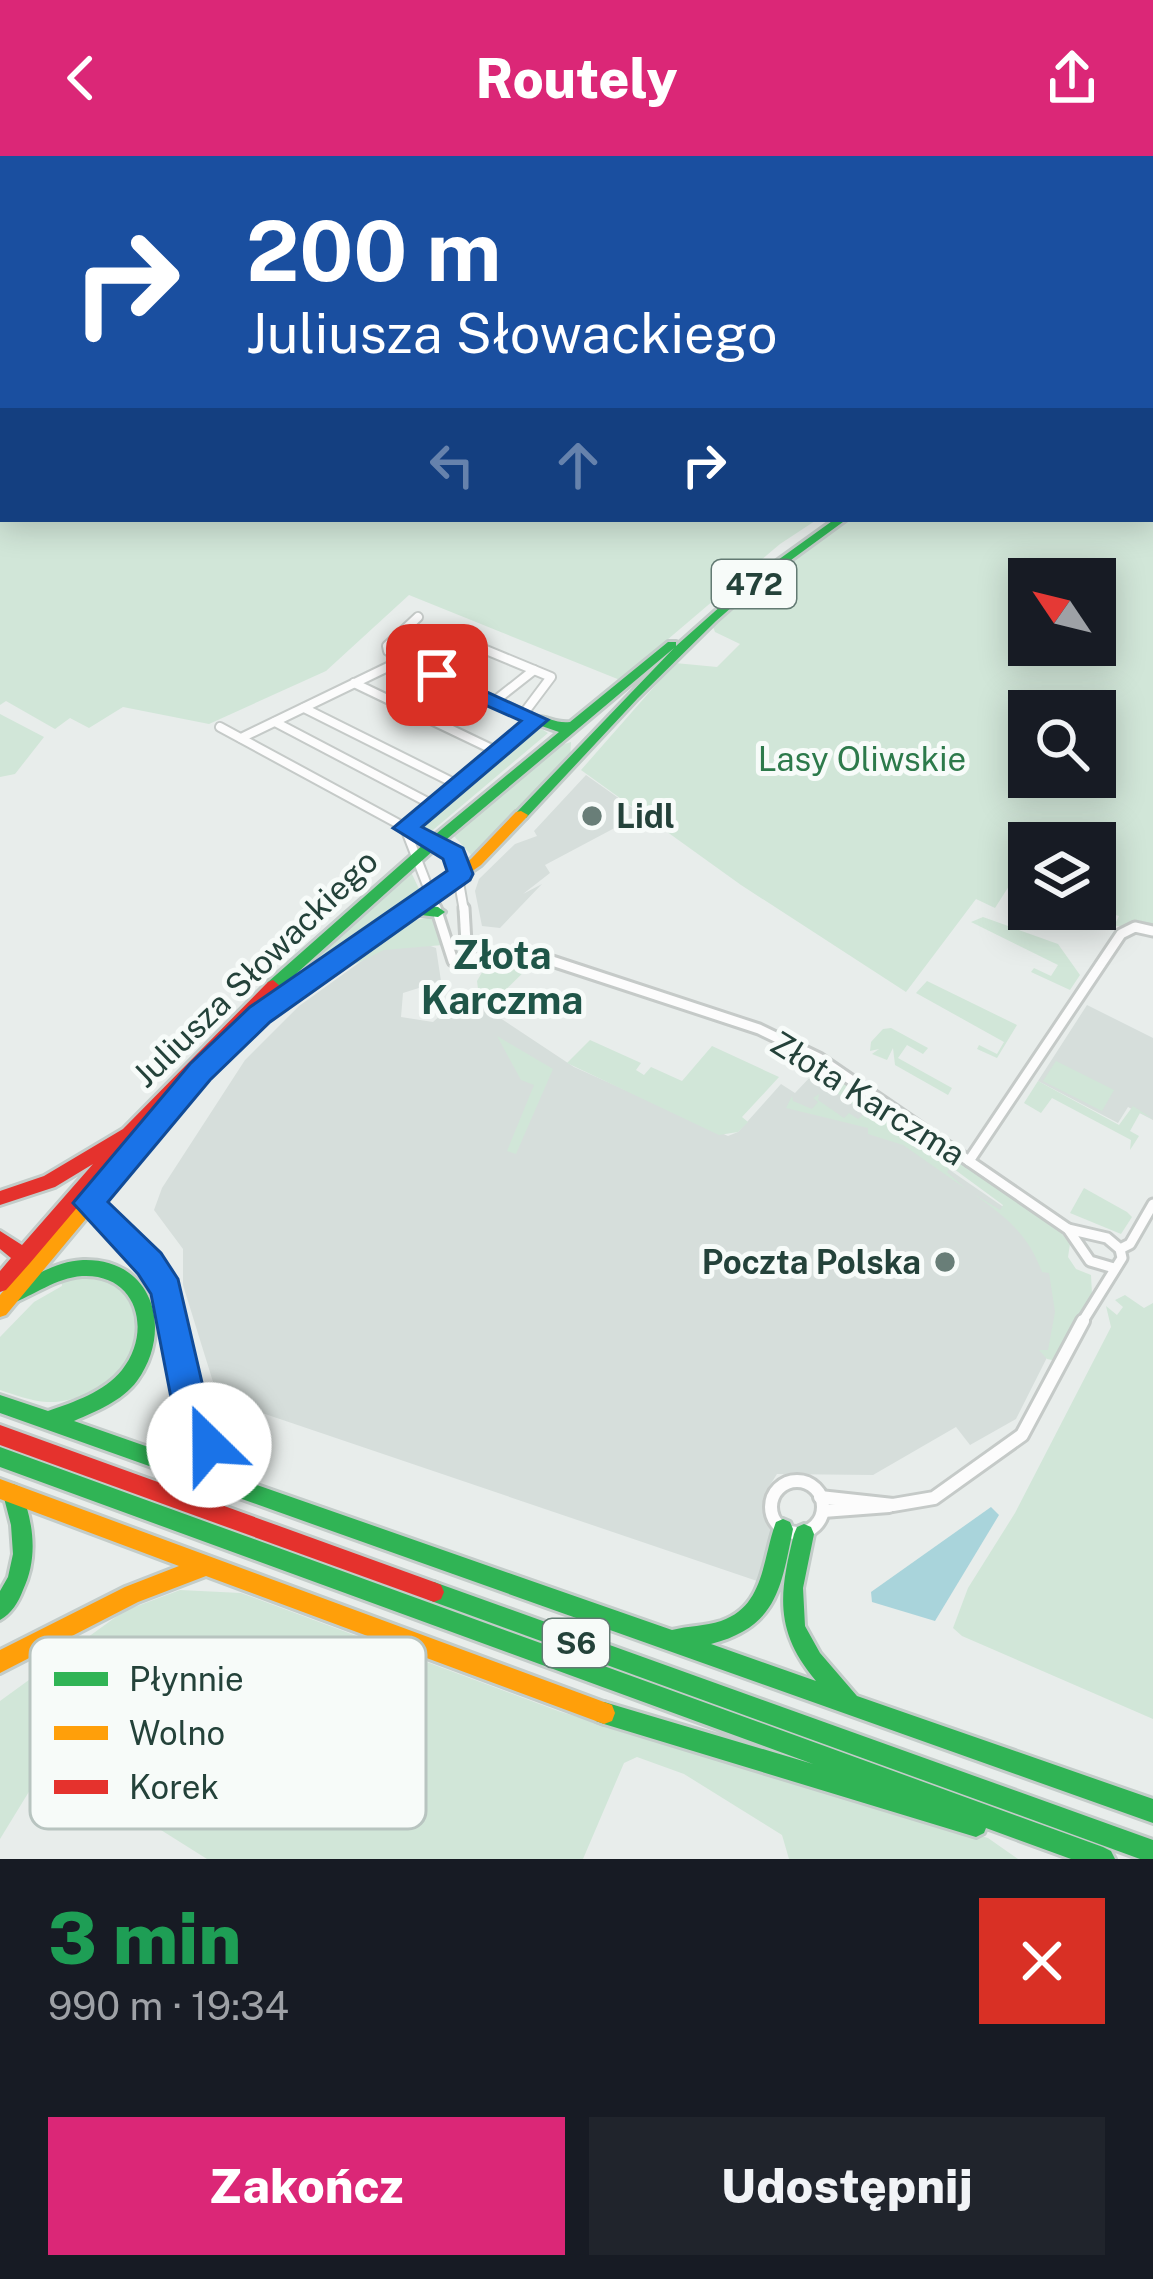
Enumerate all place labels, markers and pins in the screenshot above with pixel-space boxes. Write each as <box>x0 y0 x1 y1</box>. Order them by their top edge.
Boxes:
pin <box>386 624 488 726</box>
place label: Lidl <box>616 797 675 835</box>
marker: Lidl <box>579 803 605 829</box>
place label: Poczta Polska <box>702 1243 921 1281</box>
marker: Poczta Polska <box>932 1249 958 1275</box>

